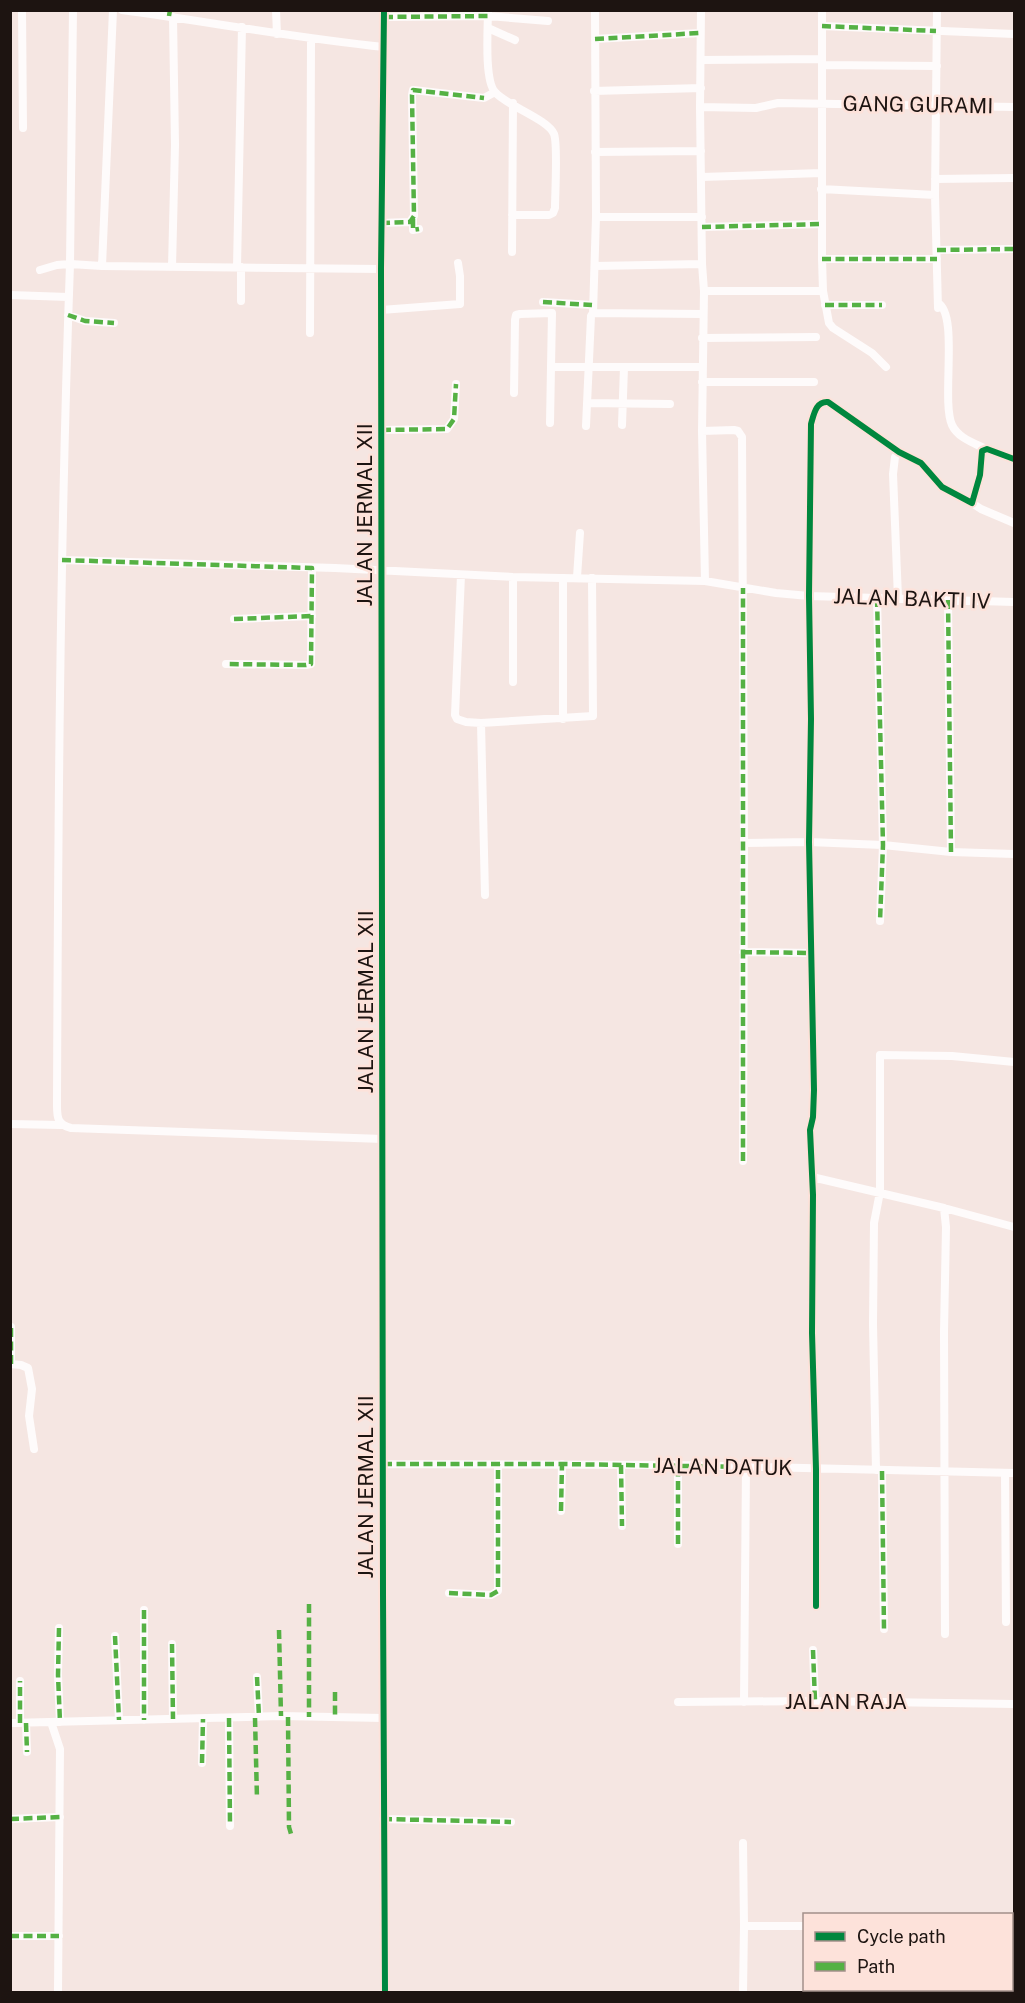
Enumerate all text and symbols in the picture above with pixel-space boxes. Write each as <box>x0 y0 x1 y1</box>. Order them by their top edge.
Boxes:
street label: GANG GURAMI <box>843 91 993 118</box>
street label: JALAN JERMAL XII <box>352 423 377 607</box>
street label: JALAN BAKTI IV <box>833 583 991 614</box>
street label: JALAN JERMAL XII <box>353 910 378 1094</box>
street label: JALAN JERMAL XII <box>353 1395 378 1579</box>
street label: JALAN DATUK <box>653 1453 793 1480</box>
street label: JALAN RAJA <box>785 1689 907 1714</box>
legend <box>803 1913 1013 1991</box>
text: Cycle path <box>857 1926 946 1947</box>
text: Path <box>857 1956 895 1977</box>

